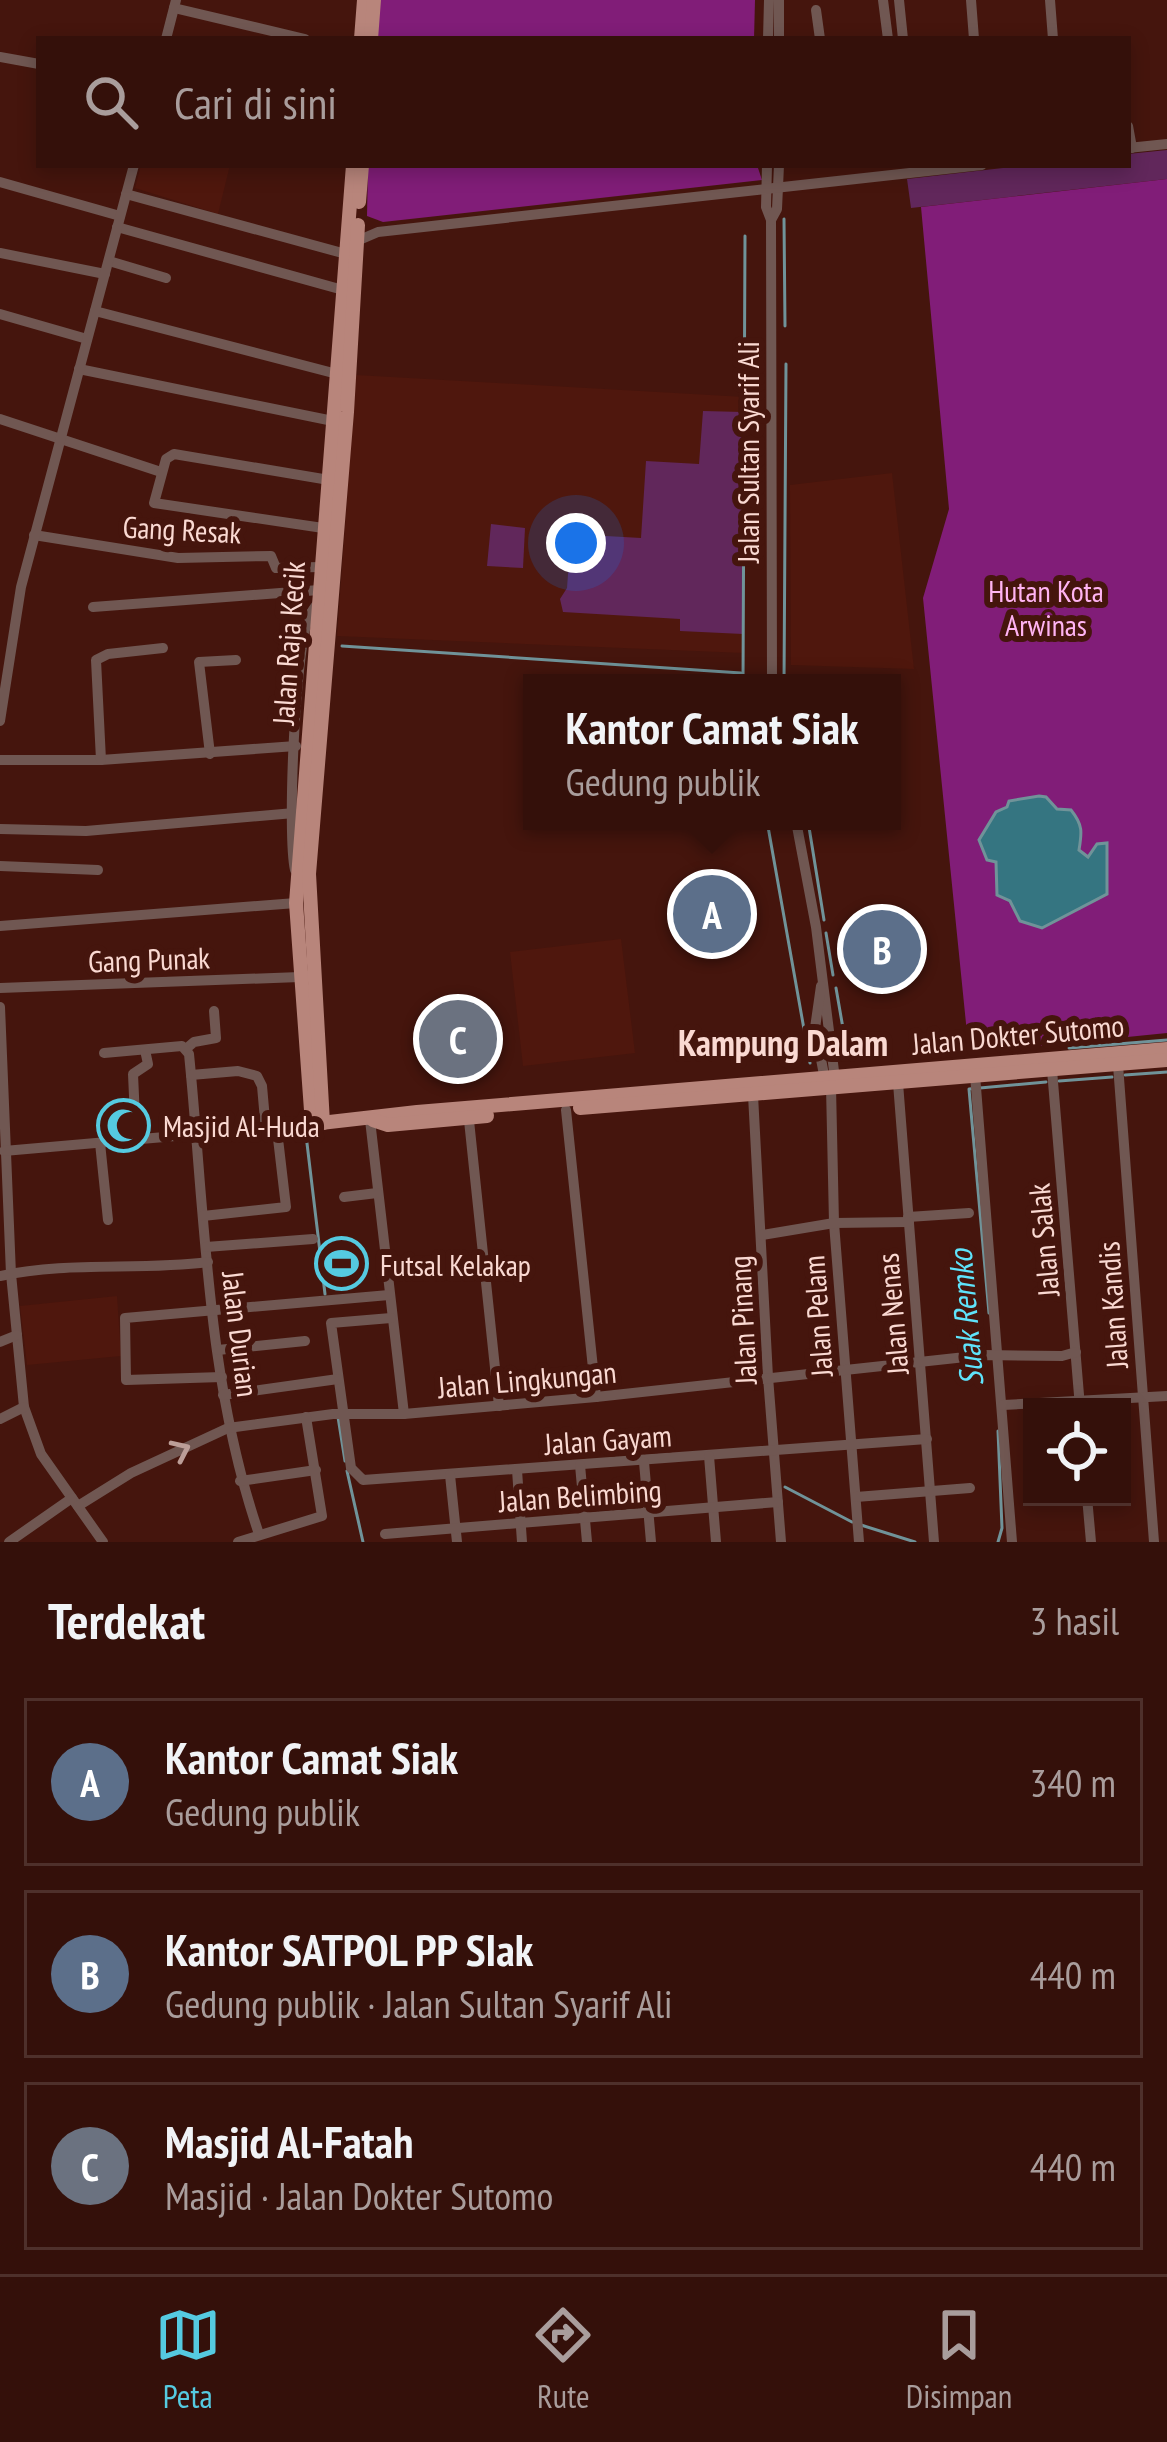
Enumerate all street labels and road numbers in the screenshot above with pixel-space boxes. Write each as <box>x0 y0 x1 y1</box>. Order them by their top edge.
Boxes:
street label: Jalan Sultan Syarif Ali <box>728 341 767 564</box>
street label: Gang Resak <box>122 506 243 552</box>
street label: Jalan Raja Kecik <box>263 560 313 727</box>
street label: Gang Punak <box>87 937 211 981</box>
street label: Jalan Dokter Sutomo <box>910 1005 1125 1063</box>
street label: Jalan Salak <box>1019 1182 1067 1299</box>
street label: Jalan Kandis <box>1088 1240 1136 1371</box>
street label: Jalan Nenas <box>867 1252 917 1377</box>
street label: Jalan Pelam <box>793 1254 841 1379</box>
street label: Jalan Pinang <box>719 1255 765 1386</box>
street label: Jalan Durian <box>214 1268 268 1399</box>
street label: Jalan Lingkungan <box>435 1352 618 1406</box>
street label: Jalan Gayam <box>542 1415 673 1463</box>
street label: Jalan Belimbing <box>496 1470 663 1520</box>

